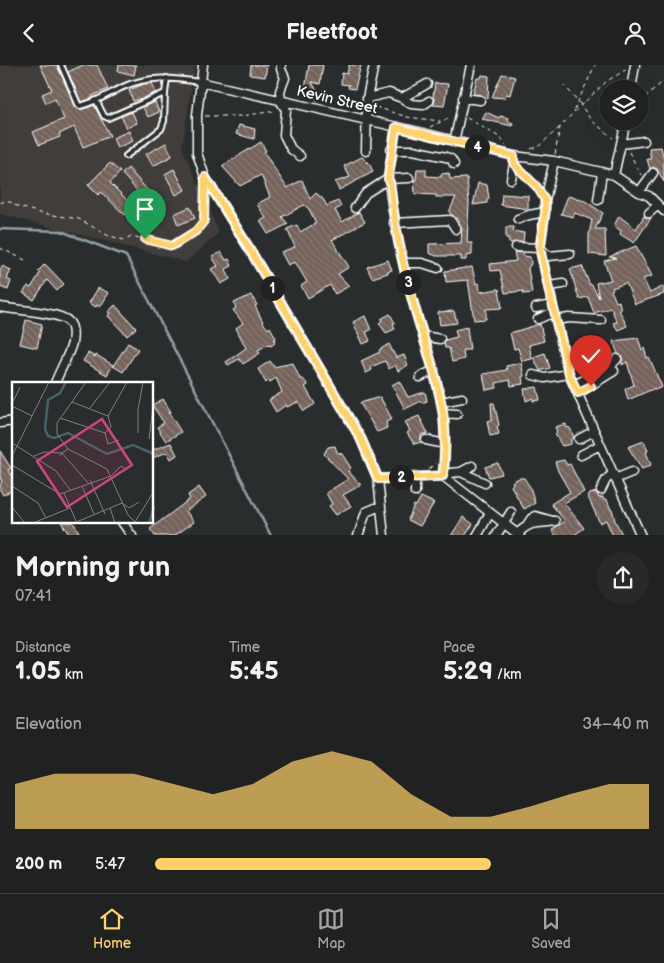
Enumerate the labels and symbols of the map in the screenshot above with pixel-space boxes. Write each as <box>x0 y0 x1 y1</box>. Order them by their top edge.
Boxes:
street label: Kevin Street <box>295 81 380 119</box>
pin: 4 <box>464 135 490 159</box>
pin <box>124 188 166 239</box>
pin: 3 <box>396 269 420 295</box>
pin: 1 <box>260 275 284 301</box>
pin <box>570 335 612 386</box>
inset map <box>12 382 154 523</box>
pin: 2 <box>388 465 414 489</box>

